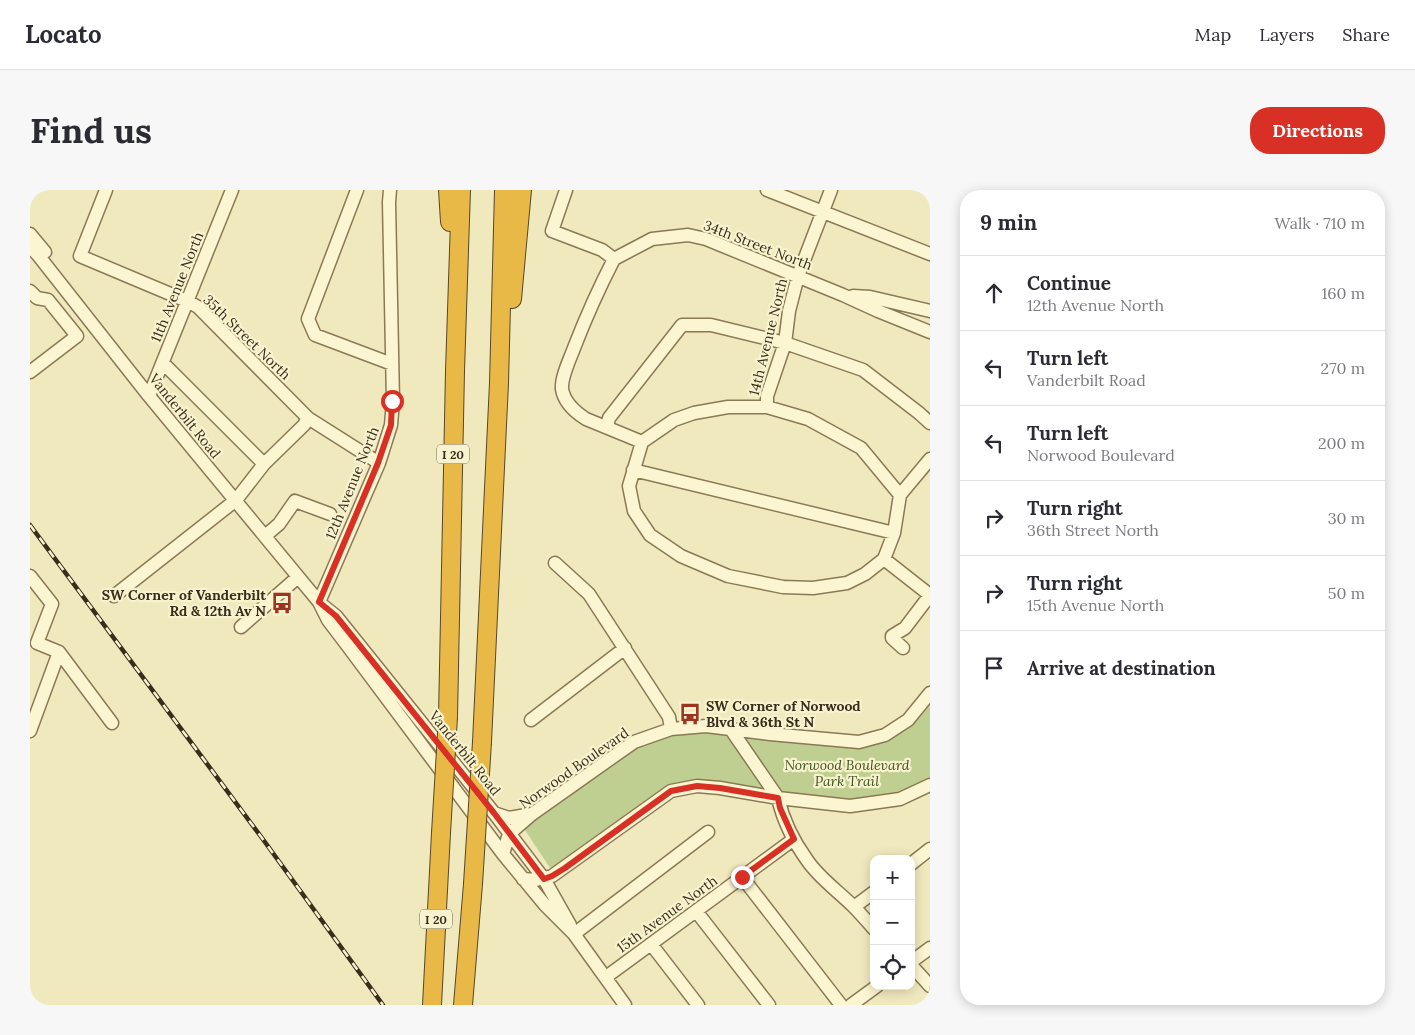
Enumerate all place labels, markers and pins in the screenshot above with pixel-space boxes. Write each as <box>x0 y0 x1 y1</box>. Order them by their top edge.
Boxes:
place label: SW Corner of Vanderbilt Rd & 12th Av N <box>102 586 266 620</box>
bus stop icon: SW Corner of Vanderbilt Rd & 12th Av N <box>269 590 295 616</box>
place label: SW Corner of Norwood Blvd & 36th St N <box>706 697 861 731</box>
bus stop icon: SW Corner of Norwood Blvd & 36th St N <box>677 701 703 727</box>

